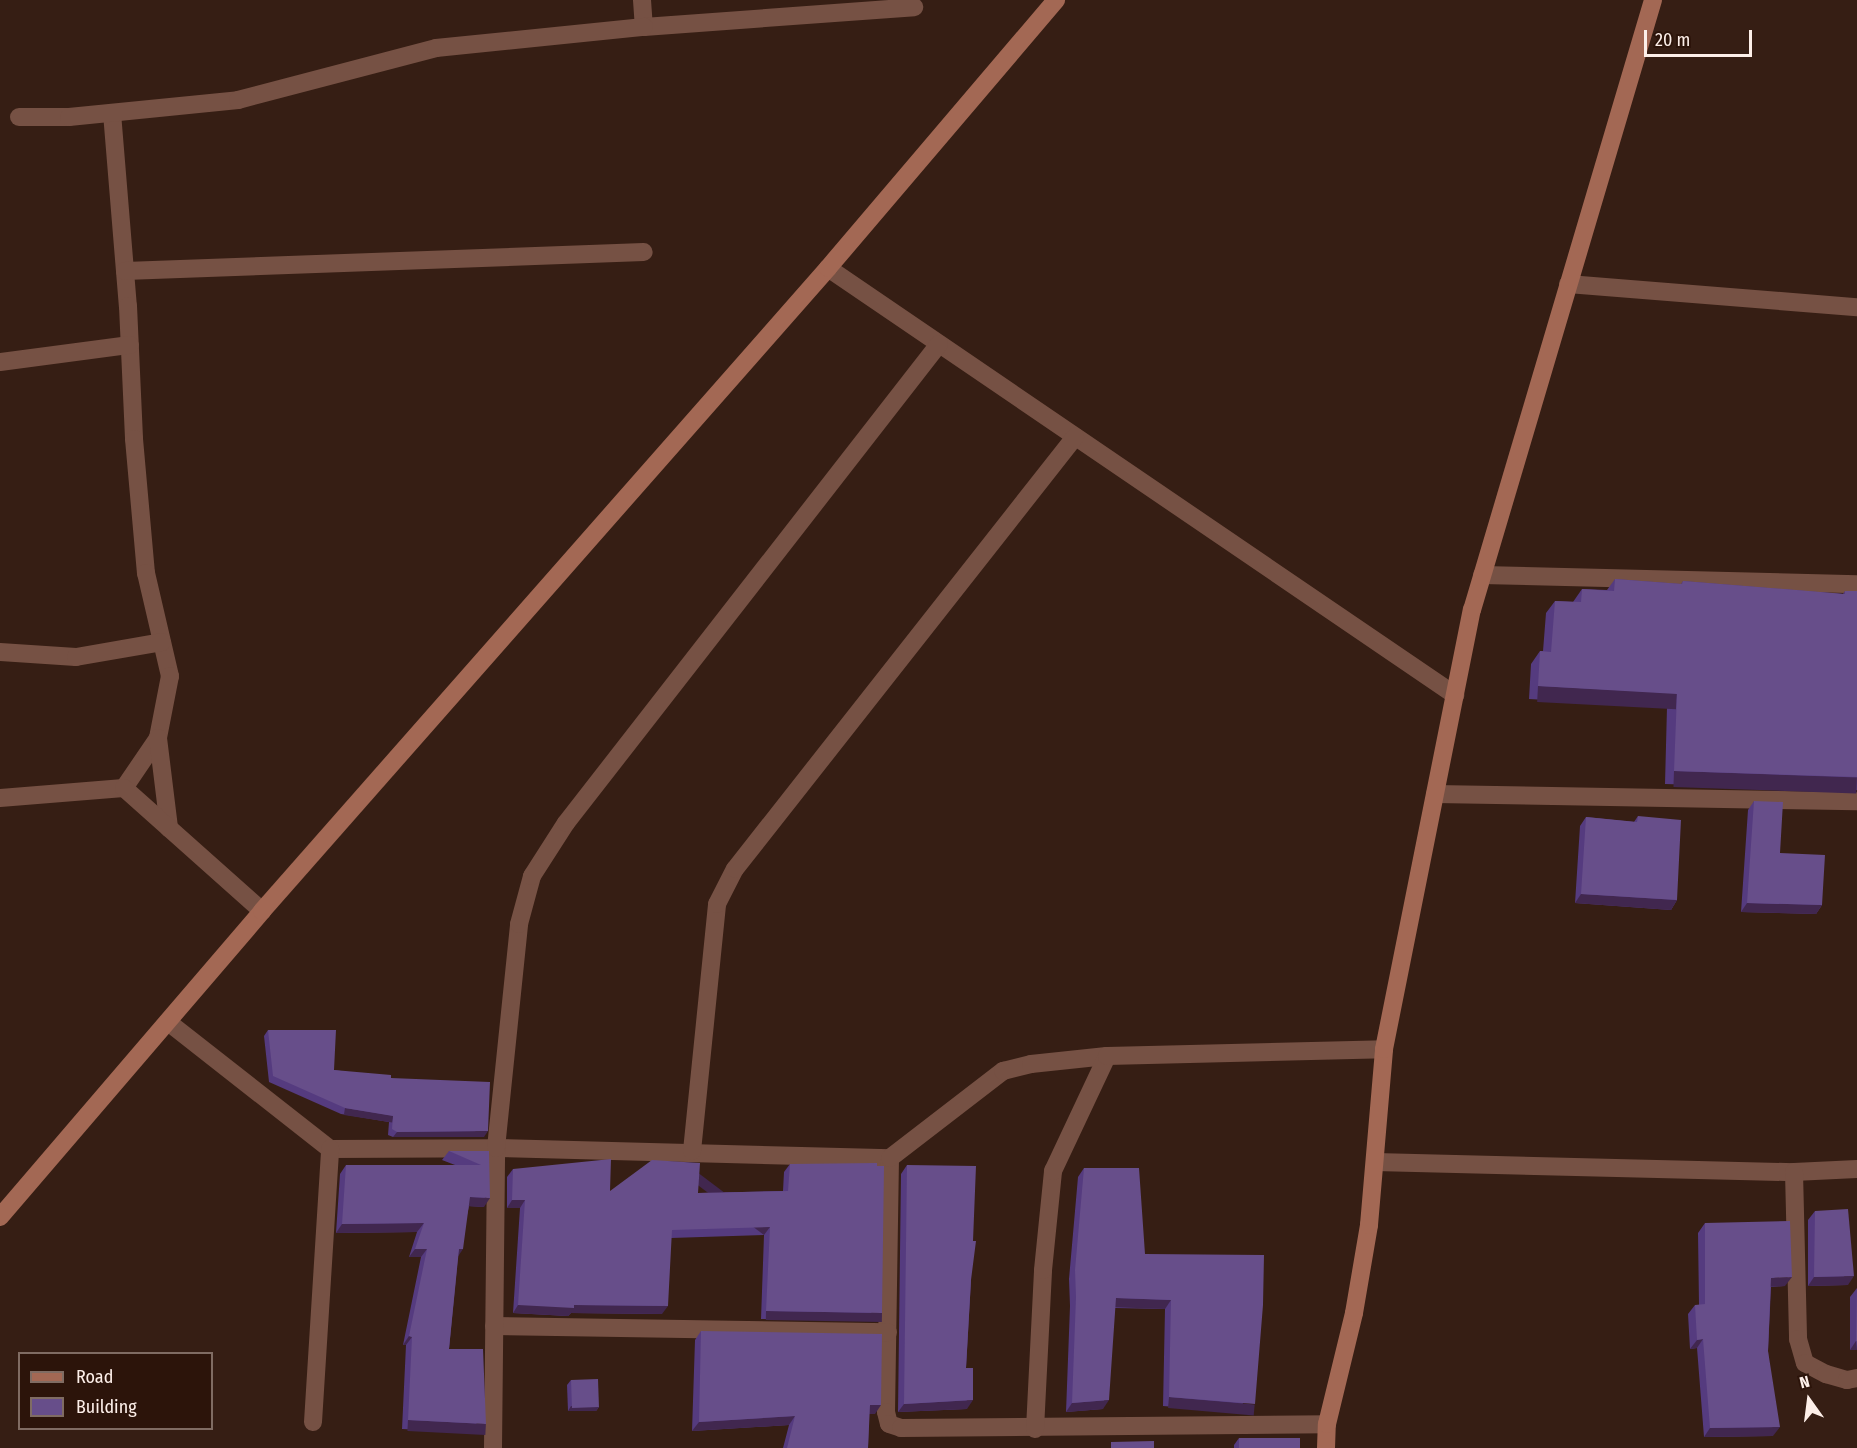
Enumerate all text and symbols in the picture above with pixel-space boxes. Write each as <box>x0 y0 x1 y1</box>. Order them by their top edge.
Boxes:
scale bar <box>1647 18 1755 56</box>
text: 20 m <box>1655 29 1690 51</box>
legend <box>18 1352 213 1430</box>
text: Road <box>76 1366 113 1388</box>
north arrow <box>1779 1370 1839 1430</box>
text: N <box>1798 1372 1811 1392</box>
text: Building <box>76 1396 137 1418</box>

